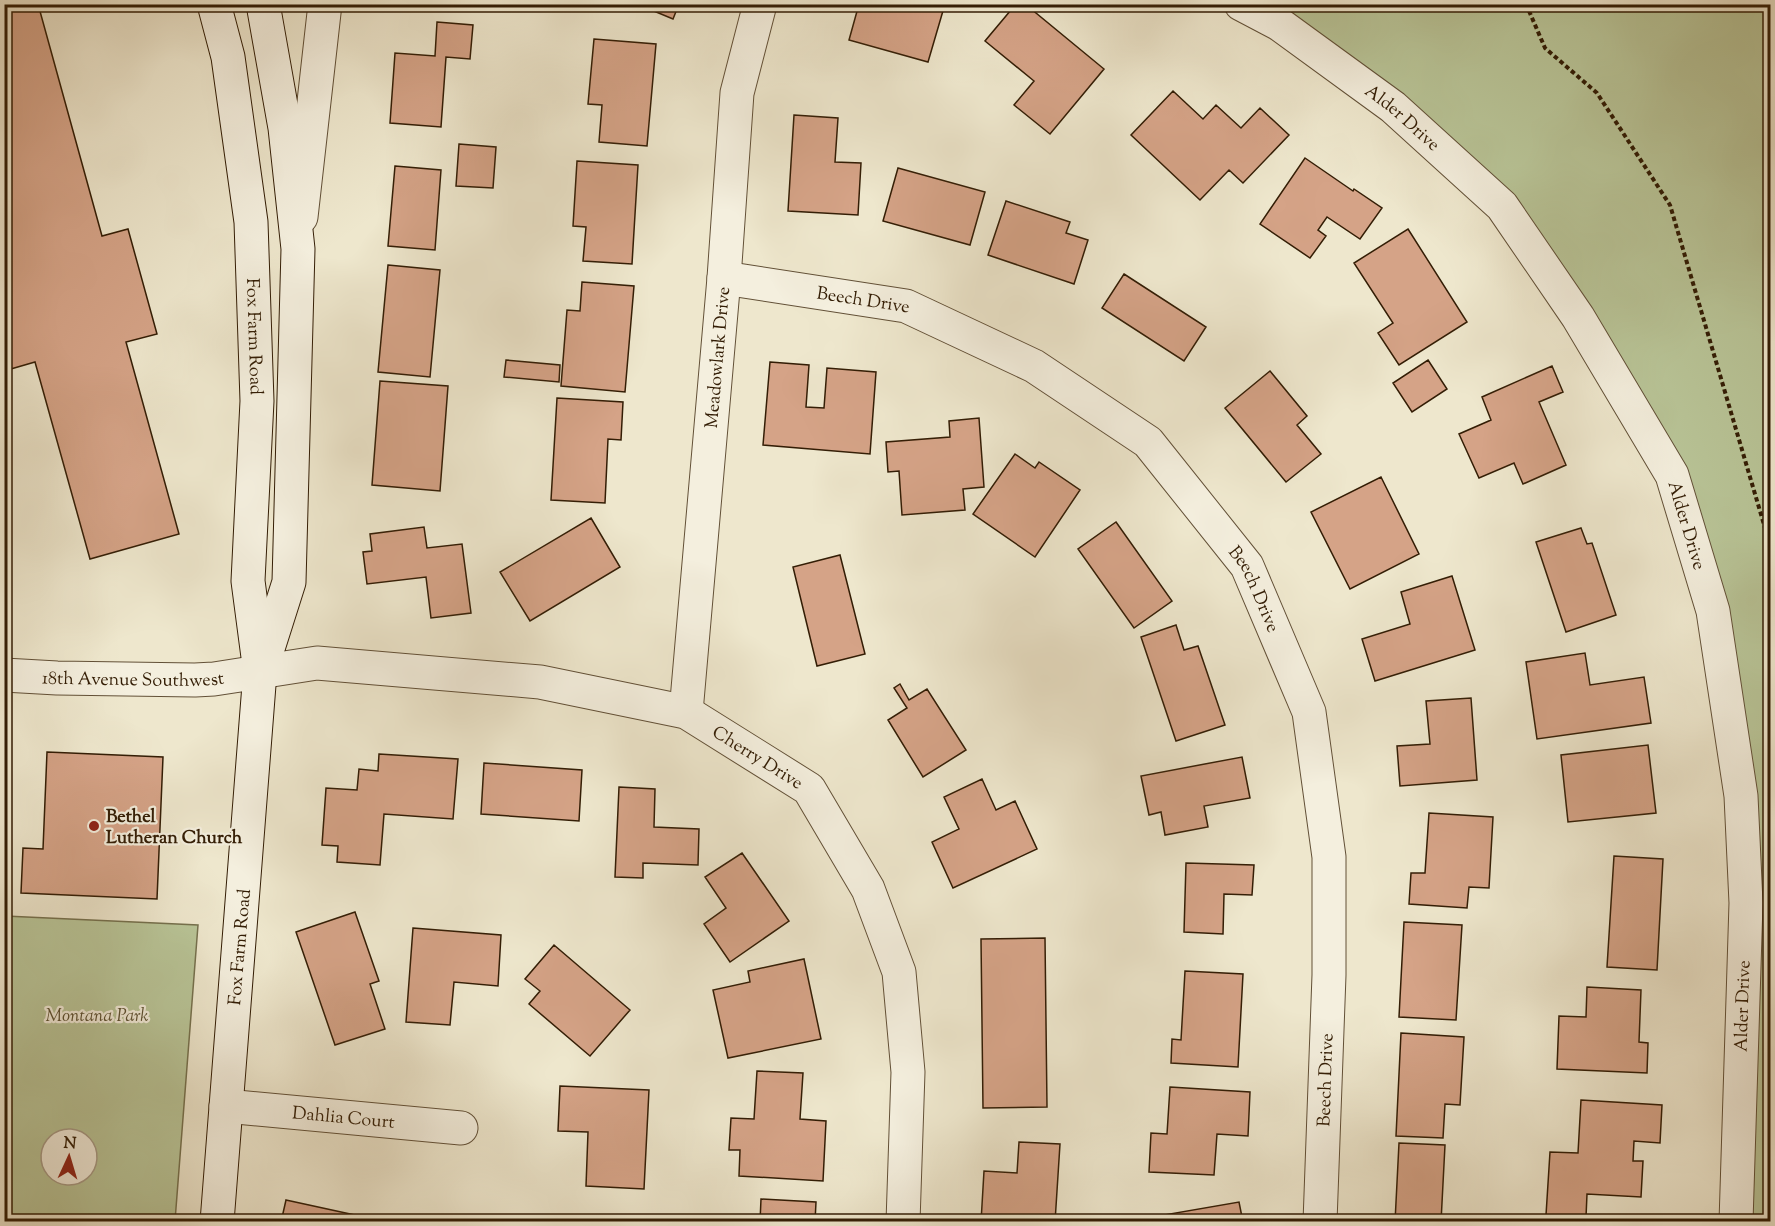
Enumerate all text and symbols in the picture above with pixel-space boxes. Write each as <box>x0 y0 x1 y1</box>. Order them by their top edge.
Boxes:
street label: Alder Drive <box>1358 79 1445 158</box>
street label: Fox Farm Road <box>238 278 268 395</box>
street label: Beech Drive <box>815 281 911 321</box>
street label: Meadowlark Drive <box>700 286 738 429</box>
street label: Alder Drive <box>1660 478 1711 573</box>
street label: Beech Drive <box>1221 541 1285 637</box>
street label: 18th Avenue Southwest <box>41 666 226 695</box>
street label: Cherry Drive <box>706 720 807 797</box>
place label: Bethel Lutheran Church <box>106 805 243 852</box>
marker: Bethel Lutheran Church <box>87 819 101 833</box>
street label: Fox Farm Road <box>223 888 259 1006</box>
street label: Alder Drive <box>1729 960 1759 1052</box>
park label: Montana Park <box>46 1004 148 1030</box>
street label: Beech Drive <box>1312 1033 1342 1127</box>
street label: Dahlia Court <box>291 1101 396 1137</box>
north arrow <box>39 1127 99 1187</box>
text: N <box>63 1133 77 1156</box>

